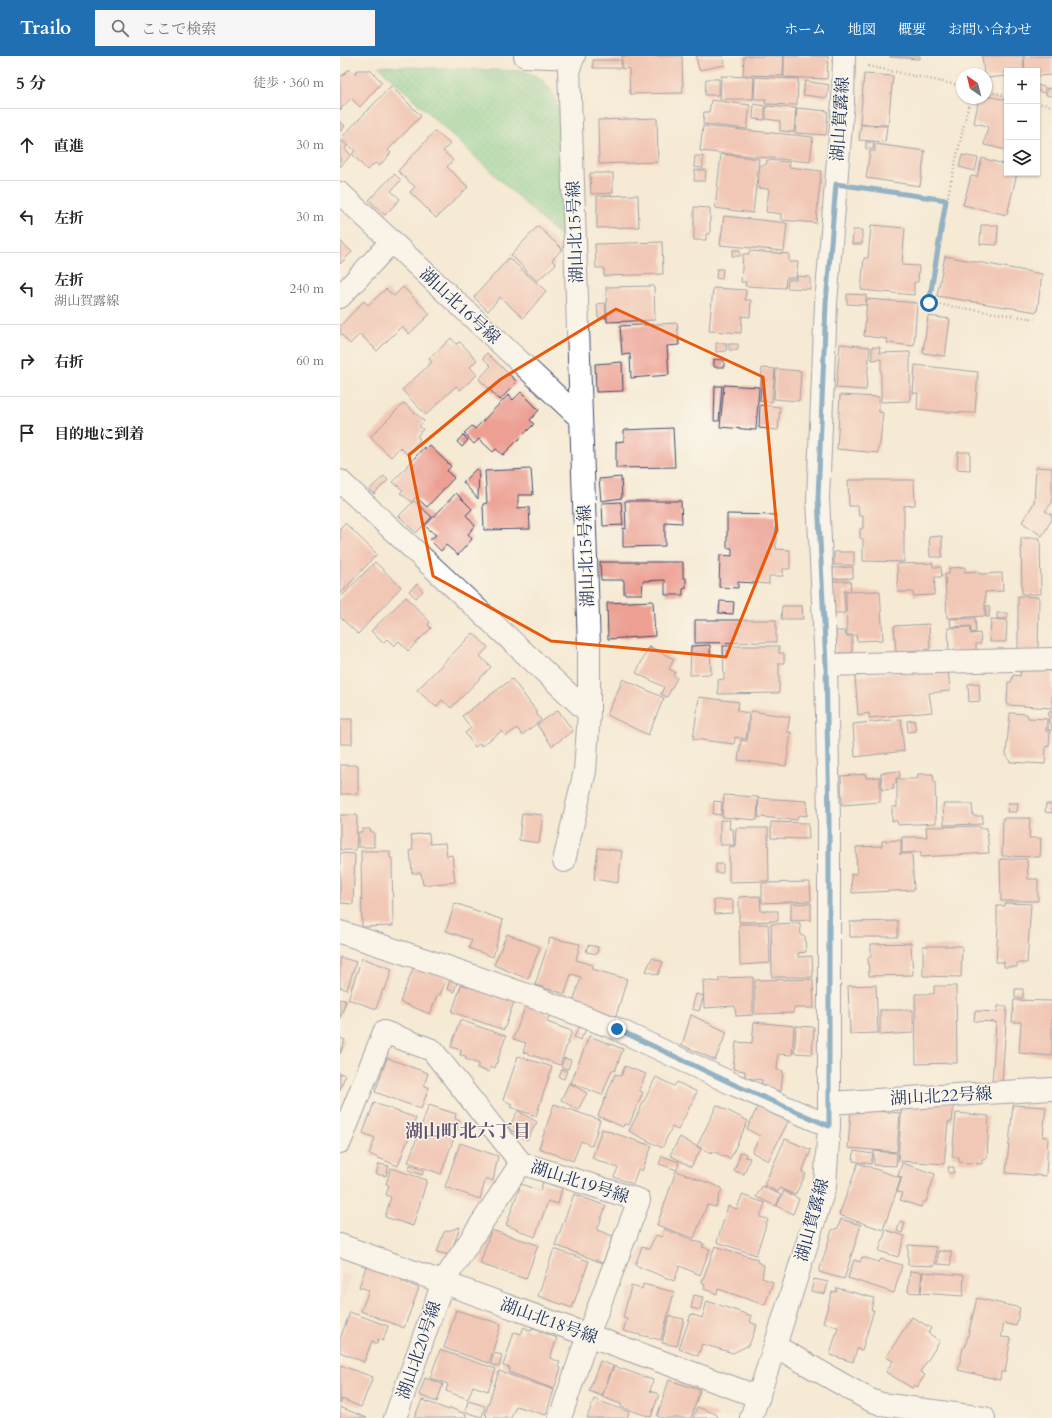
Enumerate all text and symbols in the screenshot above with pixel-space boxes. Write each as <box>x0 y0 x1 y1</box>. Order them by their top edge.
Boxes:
search box <box>95 10 375 46</box>
text: Trailo <box>20 15 71 41</box>
icon: search <box>109 17 131 39</box>
text: ここで検索 <box>141 19 216 39</box>
text: ホーム <box>784 20 826 39</box>
text: 地図 <box>848 20 876 39</box>
text: 概要 <box>898 20 926 39</box>
text: お問い合わせ <box>948 20 1032 39</box>
north arrow <box>956 68 992 104</box>
map controls <box>1004 68 1040 176</box>
button: + <box>1004 68 1040 104</box>
text: 5 分 <box>16 72 46 95</box>
text: 徒歩 · 360 m <box>253 74 324 92</box>
street label: 湖山賀露線 <box>826 76 854 162</box>
button: − <box>1004 104 1040 140</box>
icon: ahead <box>16 134 38 156</box>
text: 直進 <box>54 136 84 156</box>
text: 30 m <box>296 136 324 154</box>
button: layers <box>1004 140 1040 176</box>
street label: 湖山北15号線 <box>562 180 588 284</box>
icon: left <box>16 206 38 228</box>
text: 左折 <box>54 208 84 228</box>
text: 30 m <box>296 208 324 226</box>
street label: 湖山北16号線 <box>415 263 505 349</box>
text: 左折 <box>54 270 84 290</box>
icon: left <box>16 278 38 300</box>
text: 240 m <box>290 280 324 298</box>
text: 湖山賀露線 <box>54 292 119 310</box>
route start <box>920 294 938 312</box>
icon: right <box>16 350 38 372</box>
text: 右折 <box>54 352 84 372</box>
text: 60 m <box>296 352 324 370</box>
icon: arrive <box>16 422 38 444</box>
text: 目的地に到着 <box>54 424 144 444</box>
street label: 湖山北15号線 <box>573 504 599 608</box>
route end <box>608 1020 626 1038</box>
street label: 湖山北22号線 <box>889 1082 993 1110</box>
district label: 湖山町北六丁目 <box>405 1119 531 1144</box>
street label: 湖山北19号線 <box>528 1155 632 1209</box>
street label: 湖山賀露線 <box>790 1176 834 1264</box>
street label: 湖山北18号線 <box>497 1293 601 1349</box>
street label: 湖山北20号線 <box>391 1298 447 1402</box>

